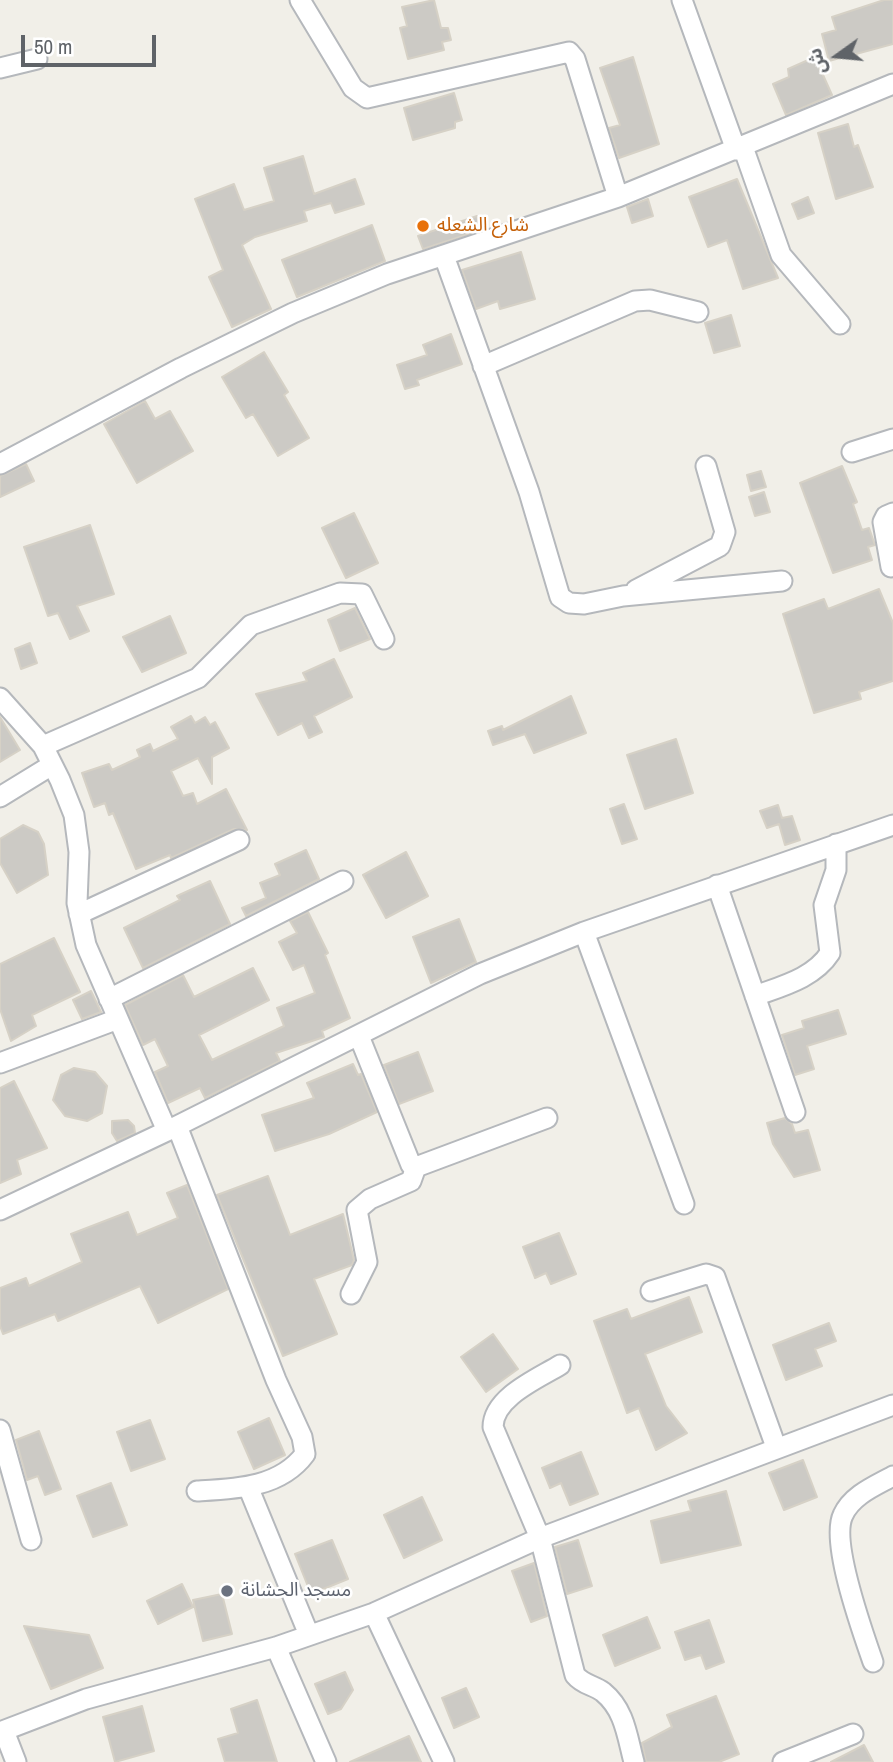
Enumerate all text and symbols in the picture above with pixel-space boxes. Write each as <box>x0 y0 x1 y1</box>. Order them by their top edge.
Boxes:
scale bar <box>24 21 159 65</box>
north arrow <box>802 21 872 91</box>
text: 50 m <box>34 32 72 61</box>
text: ش <box>801 45 833 77</box>
place label: شارع الشعله <box>437 215 529 237</box>
marker: شارع الشعله <box>415 218 431 234</box>
place label: مسجد الحشانة <box>241 1580 351 1602</box>
marker: مسجد الحشانة <box>219 1583 235 1599</box>

